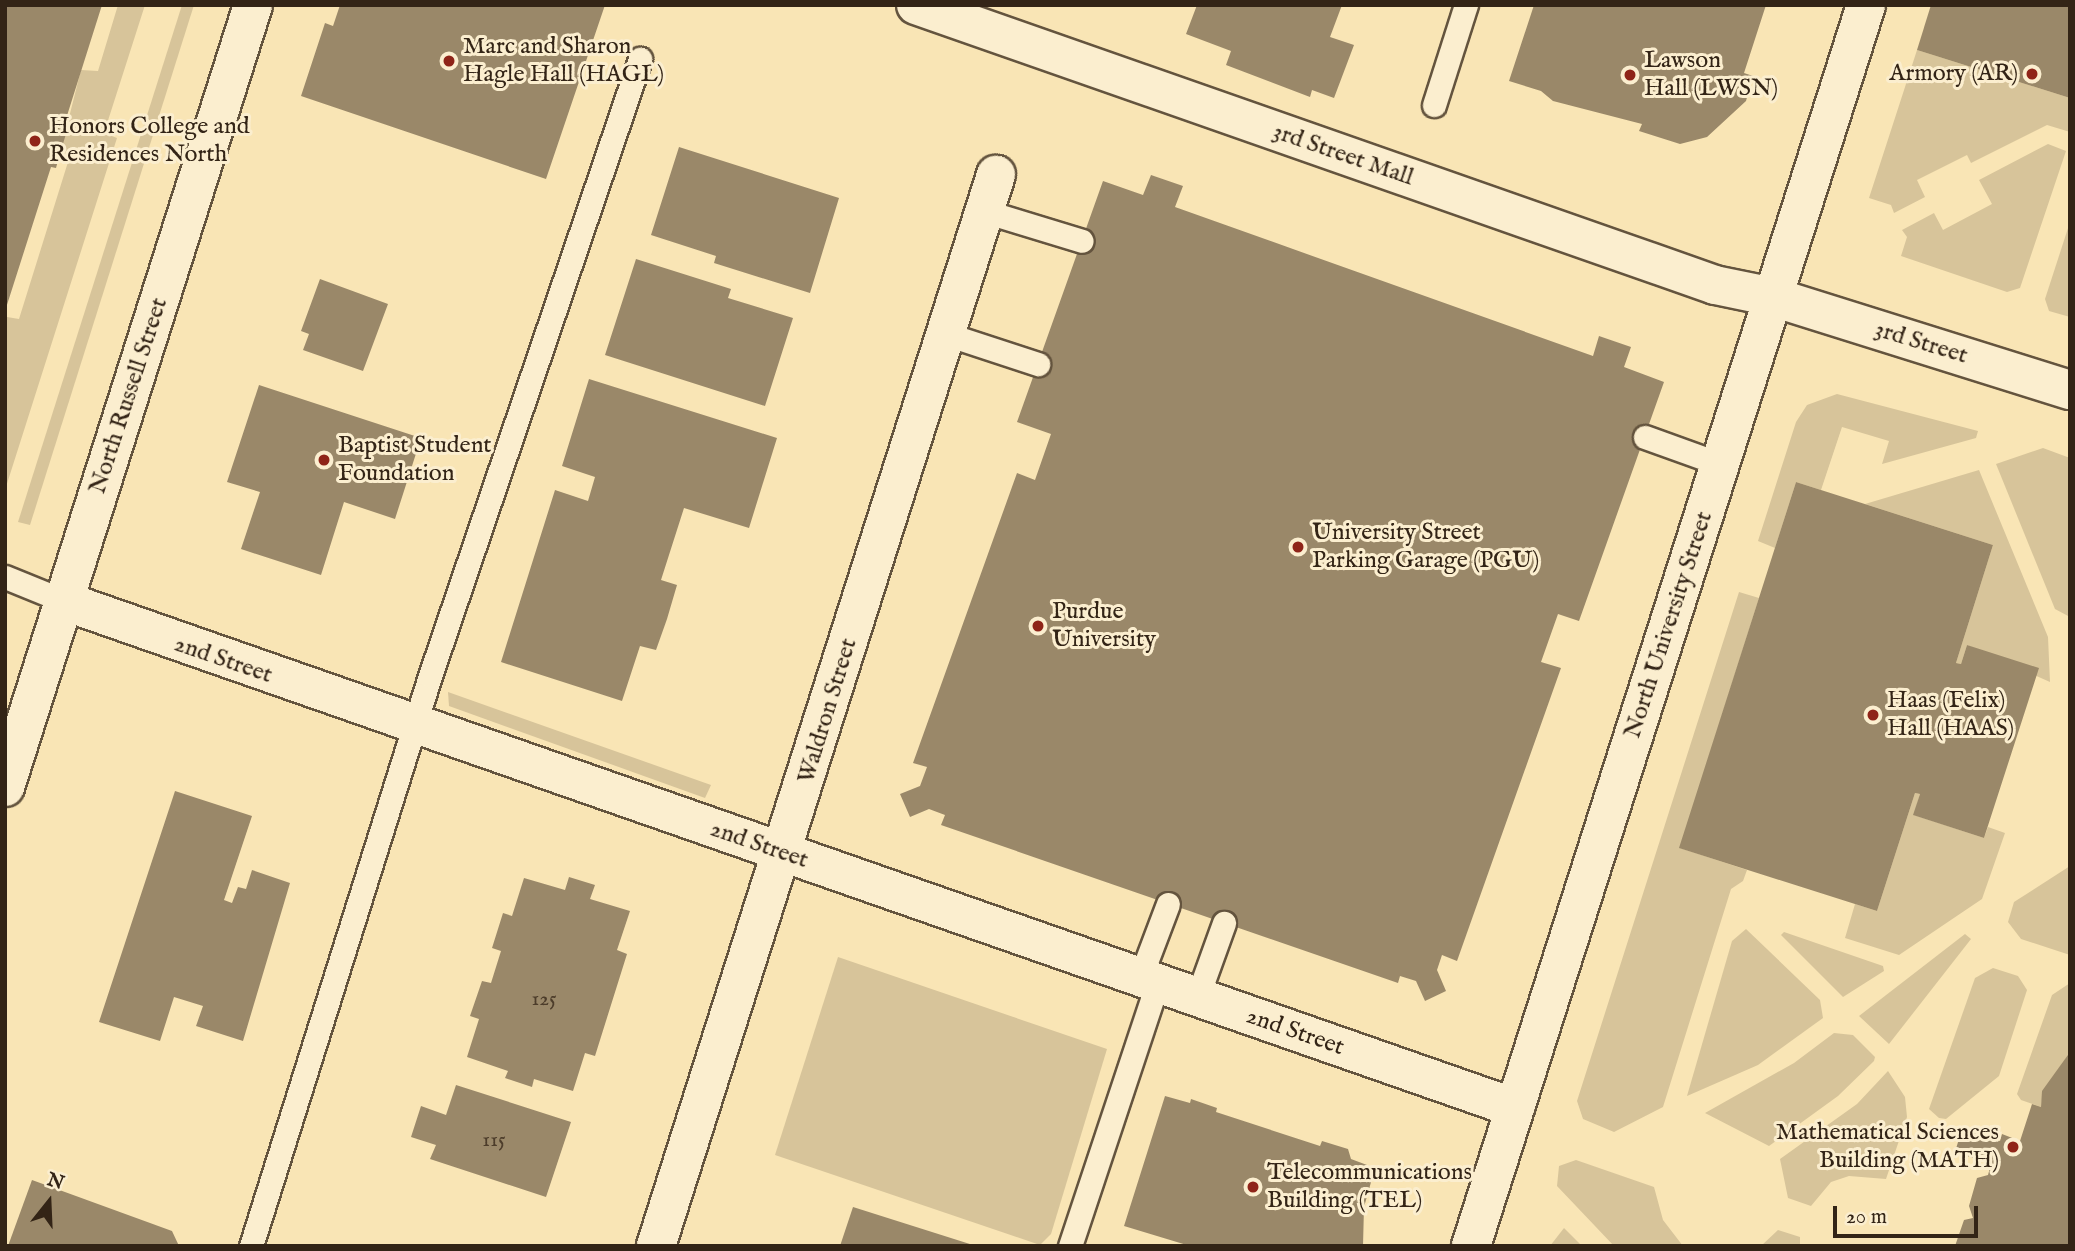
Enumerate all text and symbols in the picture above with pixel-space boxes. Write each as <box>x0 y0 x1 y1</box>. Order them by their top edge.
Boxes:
place label: Marc and Sharon Hagle Hall (HAGL) <box>463 33 664 89</box>
place label: Lawson Hall (LWSN) <box>1644 47 1778 103</box>
marker: Marc and Sharon Hagle Hall (HAGL) <box>441 53 457 69</box>
place label: Armory (AR) <box>1889 60 2018 88</box>
marker: Armory (AR) <box>2024 66 2040 82</box>
marker: Lawson Hall (LWSN) <box>1622 67 1638 83</box>
place label: Honors College and Residences North <box>49 113 249 169</box>
street label: 3rd Street Mall <box>1269 117 1417 193</box>
marker: Honors College and Residences North <box>27 133 43 149</box>
street label: North Russell Street <box>84 294 174 498</box>
street label: 3rd Street <box>1871 315 1971 371</box>
place label: Baptist Student Foundation <box>338 432 492 488</box>
marker: Baptist Student Foundation <box>316 452 332 468</box>
street label: North University Street <box>1619 508 1719 742</box>
place label: University Street Parking Garage (PGU) <box>1312 519 1539 575</box>
marker: University Street Parking Garage (PGU) <box>1290 539 1306 555</box>
place label: Purdue University <box>1052 598 1156 654</box>
marker: Purdue University <box>1030 618 1046 634</box>
street label: 2nd Street <box>170 630 276 690</box>
street label: Waldron Street <box>792 635 864 787</box>
place label: Haas (Felix) Hall (HAAS) <box>1887 687 2014 743</box>
marker: Haas (Felix) Hall (HAAS) <box>1865 707 1881 723</box>
street label: 2nd Street <box>706 815 812 875</box>
house number: 125 <box>531 987 557 1013</box>
street label: 2nd Street <box>1242 1002 1348 1062</box>
place label: Mathematical Sciences Building (MATH) <box>1776 1119 1999 1175</box>
house number: 115 <box>482 1128 506 1154</box>
marker: Mathematical Sciences Building (MATH) <box>2005 1139 2021 1155</box>
place label: Telecommunications Building (TEL) <box>1267 1159 1472 1215</box>
north arrow <box>14 1167 84 1237</box>
text: N <box>44 1168 67 1196</box>
marker: Telecommunications Building (TEL) <box>1245 1179 1261 1195</box>
scale bar <box>1837 1192 1982 1236</box>
text: 20 m <box>1846 1204 1887 1231</box>

